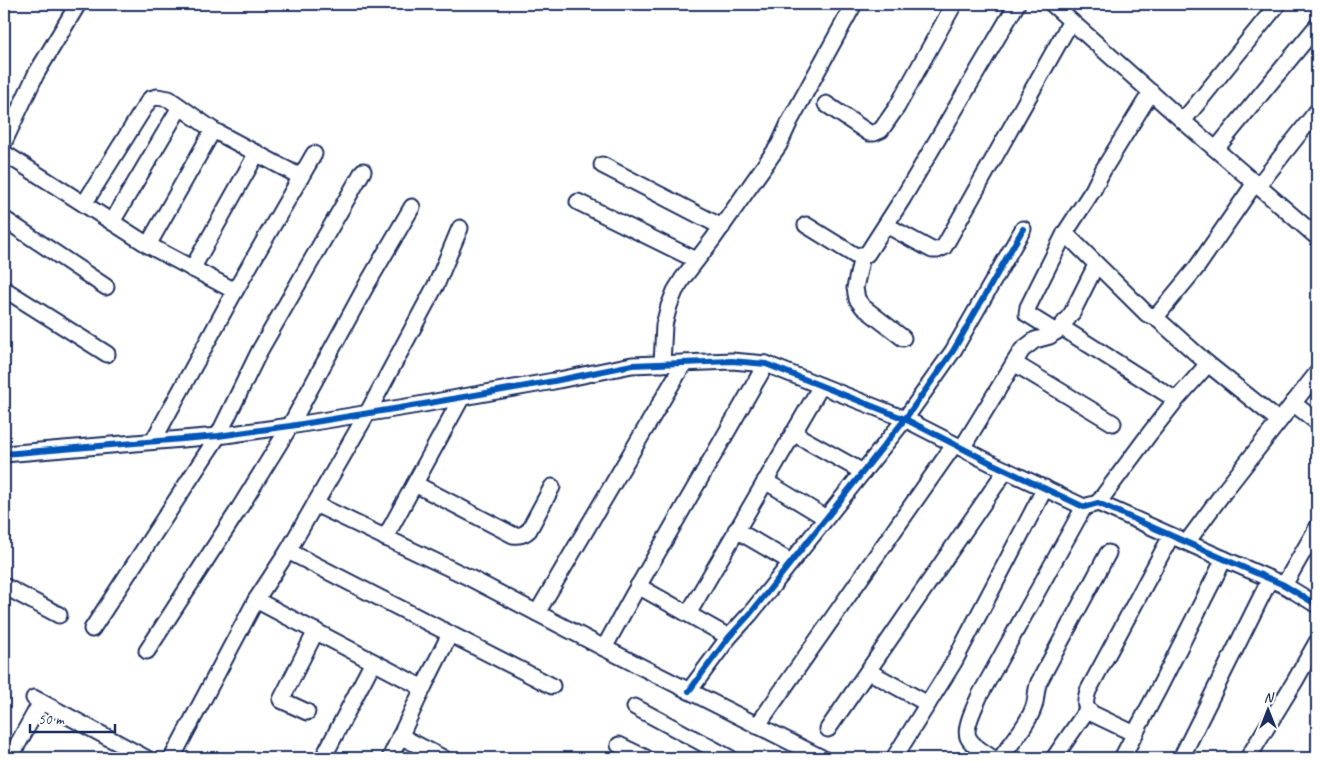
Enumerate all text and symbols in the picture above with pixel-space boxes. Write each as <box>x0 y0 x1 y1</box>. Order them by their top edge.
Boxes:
north arrow <box>1244 684 1294 734</box>
text: N <box>1264 689 1275 706</box>
scale bar <box>30 702 115 734</box>
text: 50 m <box>38 710 65 729</box>

